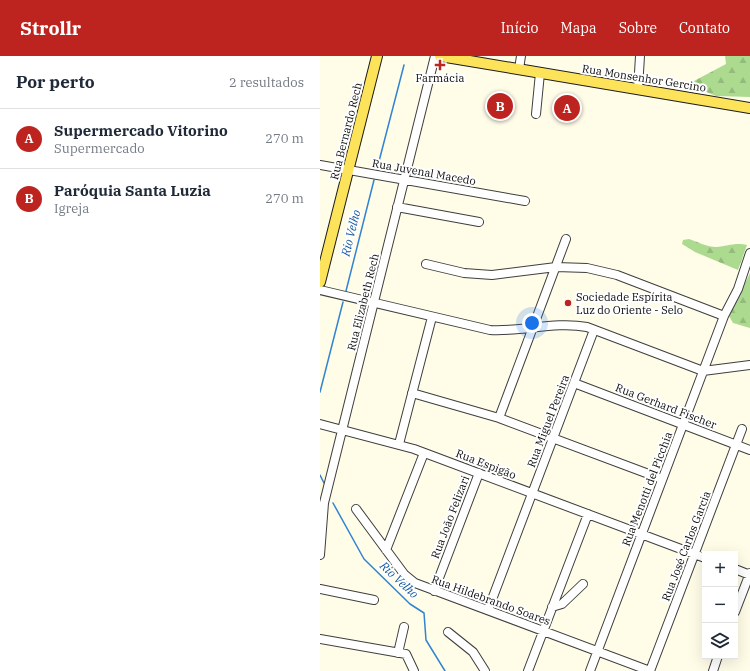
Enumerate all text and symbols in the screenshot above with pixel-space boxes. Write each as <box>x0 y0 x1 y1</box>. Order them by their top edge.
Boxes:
text: Strollr <box>20 16 81 40</box>
text: Início <box>501 19 538 37</box>
text: Mapa <box>560 19 597 37</box>
text: Sobre <box>619 19 657 37</box>
text: Contato <box>679 19 730 37</box>
marker: Farmácia <box>435 60 445 70</box>
street label: Rua Monsenhor Gercino <box>581 61 707 95</box>
text: Por perto <box>16 71 95 93</box>
place label: Farmácia <box>416 71 464 85</box>
text: 2 resultados <box>229 74 304 91</box>
street label: Rua Bernardo Rech <box>327 81 365 181</box>
pin: B <box>487 91 513 121</box>
pin: A <box>554 93 580 123</box>
text: Supermercado Vitorino <box>54 121 228 140</box>
text: A <box>24 130 34 147</box>
text: 270 m <box>265 130 304 147</box>
text: Supermercado <box>54 140 145 157</box>
street label: Rua Juvenal Macedo <box>371 156 477 188</box>
text: Paróquia Santa Luzia <box>54 181 211 200</box>
text: B <box>24 190 34 207</box>
text: 270 m <box>265 190 304 207</box>
text: Igreja <box>54 200 89 217</box>
water label: Rio Velho <box>337 208 364 259</box>
street label: Rua Elizabeth Rech <box>344 252 382 352</box>
place label: Sociedade Espírita Luz do Oriente - Selo <box>576 290 683 317</box>
marker: Sociedade Espírita Luz do Oriente - Selo <box>563 298 573 308</box>
your location <box>522 313 542 333</box>
street label: Rua Miguel Pereira <box>524 373 572 469</box>
street label: Rua Gerhard Fischer <box>613 380 719 432</box>
street label: Rua Menotti del Picchia <box>619 430 675 548</box>
street label: Rua Espigão <box>454 446 518 482</box>
street label: Rua João Felizari <box>428 473 472 560</box>
street label: Rua José Carlos Garcia <box>658 489 714 603</box>
map controls <box>702 551 738 659</box>
button: + <box>702 551 738 587</box>
water label: Rio Velho <box>376 557 422 601</box>
street label: Rua Hildebrando Soares <box>430 572 552 628</box>
button: − <box>702 587 738 623</box>
button: layers <box>702 623 738 659</box>

